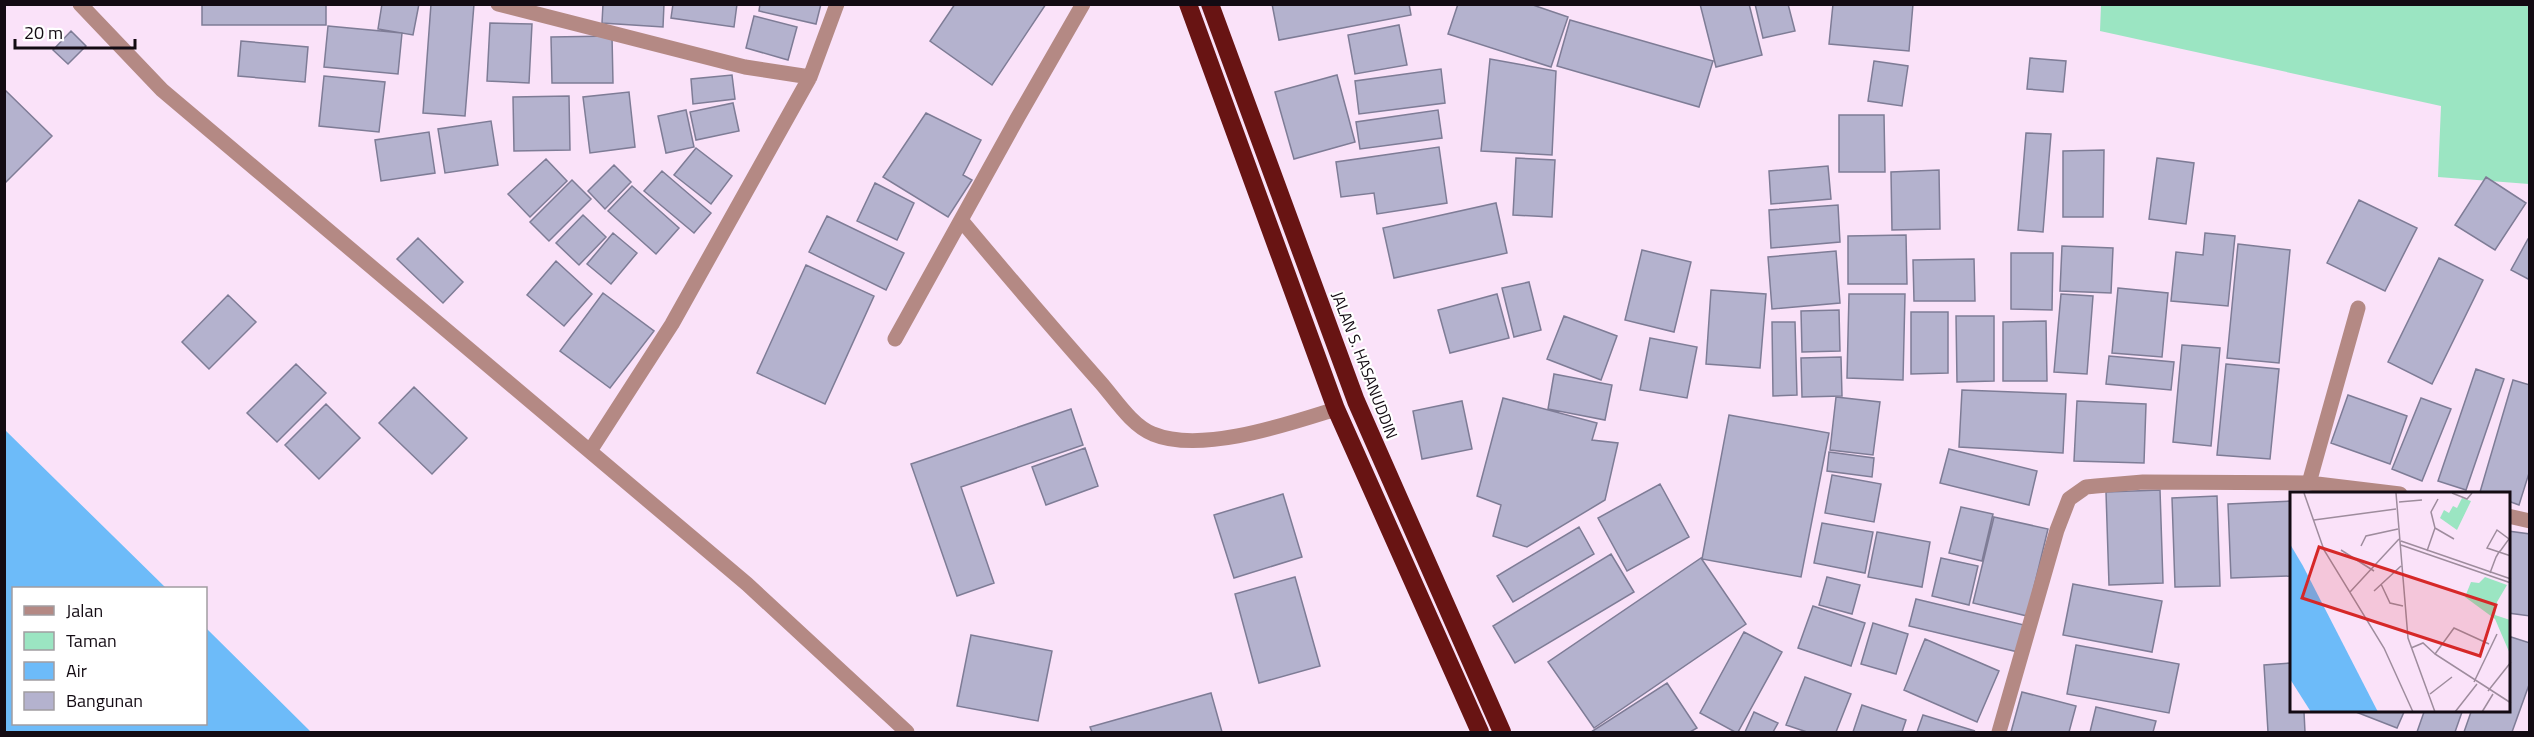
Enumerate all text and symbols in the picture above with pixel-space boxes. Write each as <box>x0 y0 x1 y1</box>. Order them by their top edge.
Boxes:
scale bar <box>15 12 135 50</box>
text: 20 m <box>24 19 63 46</box>
street label: JALAN S. HASANUDDIN <box>1326 288 1404 442</box>
inset map <box>2290 492 2510 713</box>
legend <box>12 587 207 725</box>
text: Jalan <box>66 597 103 624</box>
text: Taman <box>66 627 117 654</box>
text: Air <box>66 657 87 684</box>
text: Bangunan <box>66 687 143 714</box>

